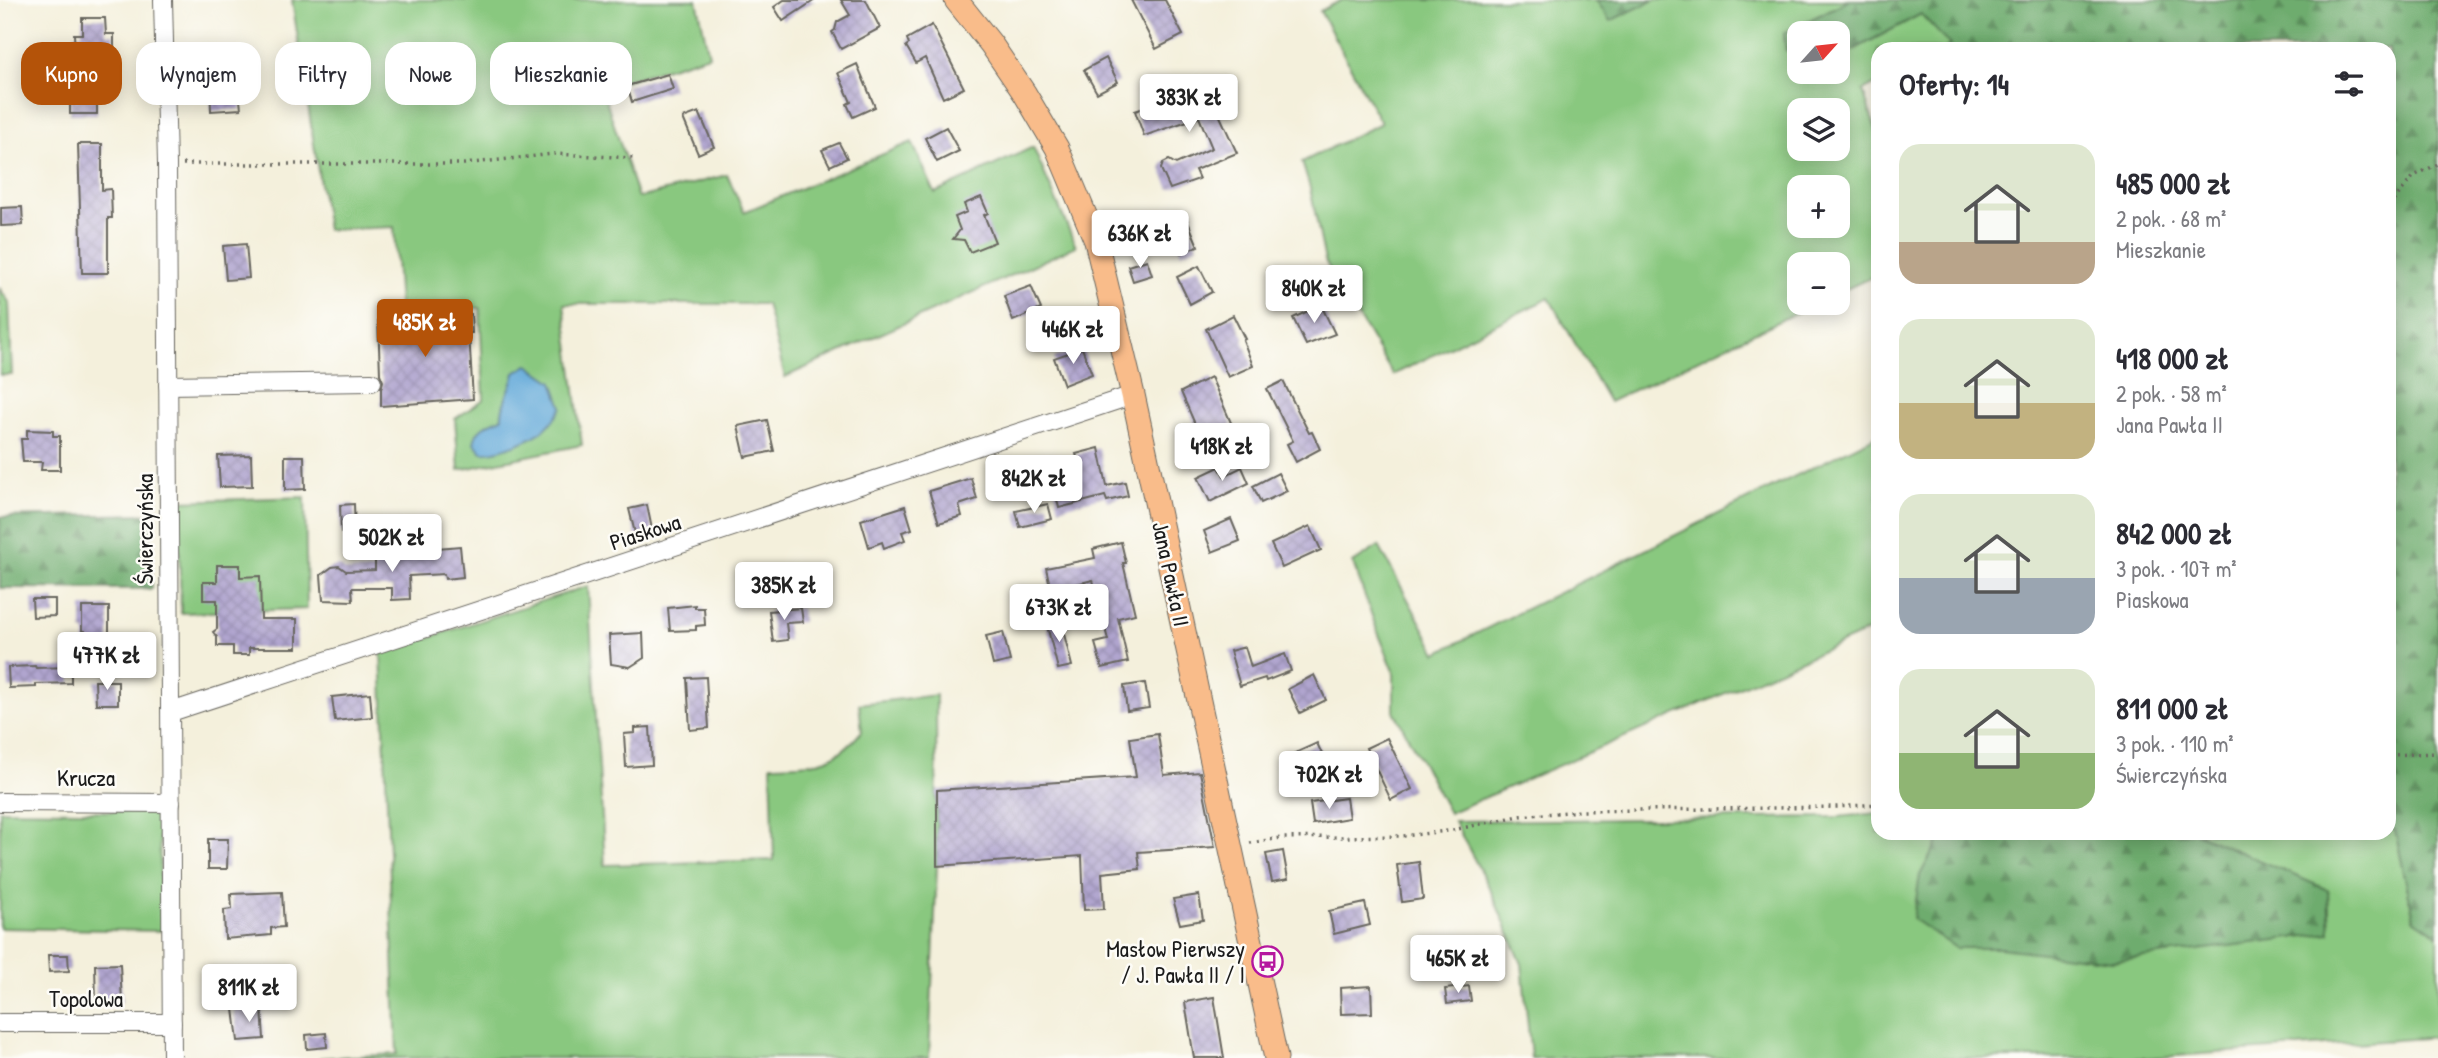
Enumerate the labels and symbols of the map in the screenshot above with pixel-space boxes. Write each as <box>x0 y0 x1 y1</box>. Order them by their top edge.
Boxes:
north arrow <box>1787 21 1850 84</box>
pin: 383K zł <box>1124 74 1254 134</box>
pin: 636K zł <box>1075 210 1205 270</box>
pin: 840K zł <box>1249 266 1379 325</box>
pin: 485K zł <box>360 300 490 359</box>
pin: 446K zł <box>1008 306 1138 366</box>
pin: 418K zł <box>1157 424 1287 483</box>
pin: 842K zł <box>969 456 1099 515</box>
street label: Świerczyńska <box>129 474 160 584</box>
street label: Piaskowa <box>606 506 684 557</box>
pin: 502K zł <box>327 514 457 574</box>
street label: Jana Pawła II <box>1145 518 1198 629</box>
pin: 385K zł <box>719 562 849 622</box>
pin: 673K zł <box>994 584 1124 644</box>
pin: 477K zł <box>42 632 172 692</box>
pin: 702K zł <box>1264 752 1394 811</box>
street label: Krucza <box>57 762 115 793</box>
place label: Masłow Pierwszy / J. Pawła II / I <box>1106 933 1245 990</box>
pin: 465K zł <box>1393 936 1523 995</box>
bus stop icon: Masłow Pierwszy / J. Pawła II / I <box>1251 945 1285 979</box>
pin: 811K zł <box>184 964 314 1024</box>
street label: Topolowa <box>49 983 123 1014</box>

